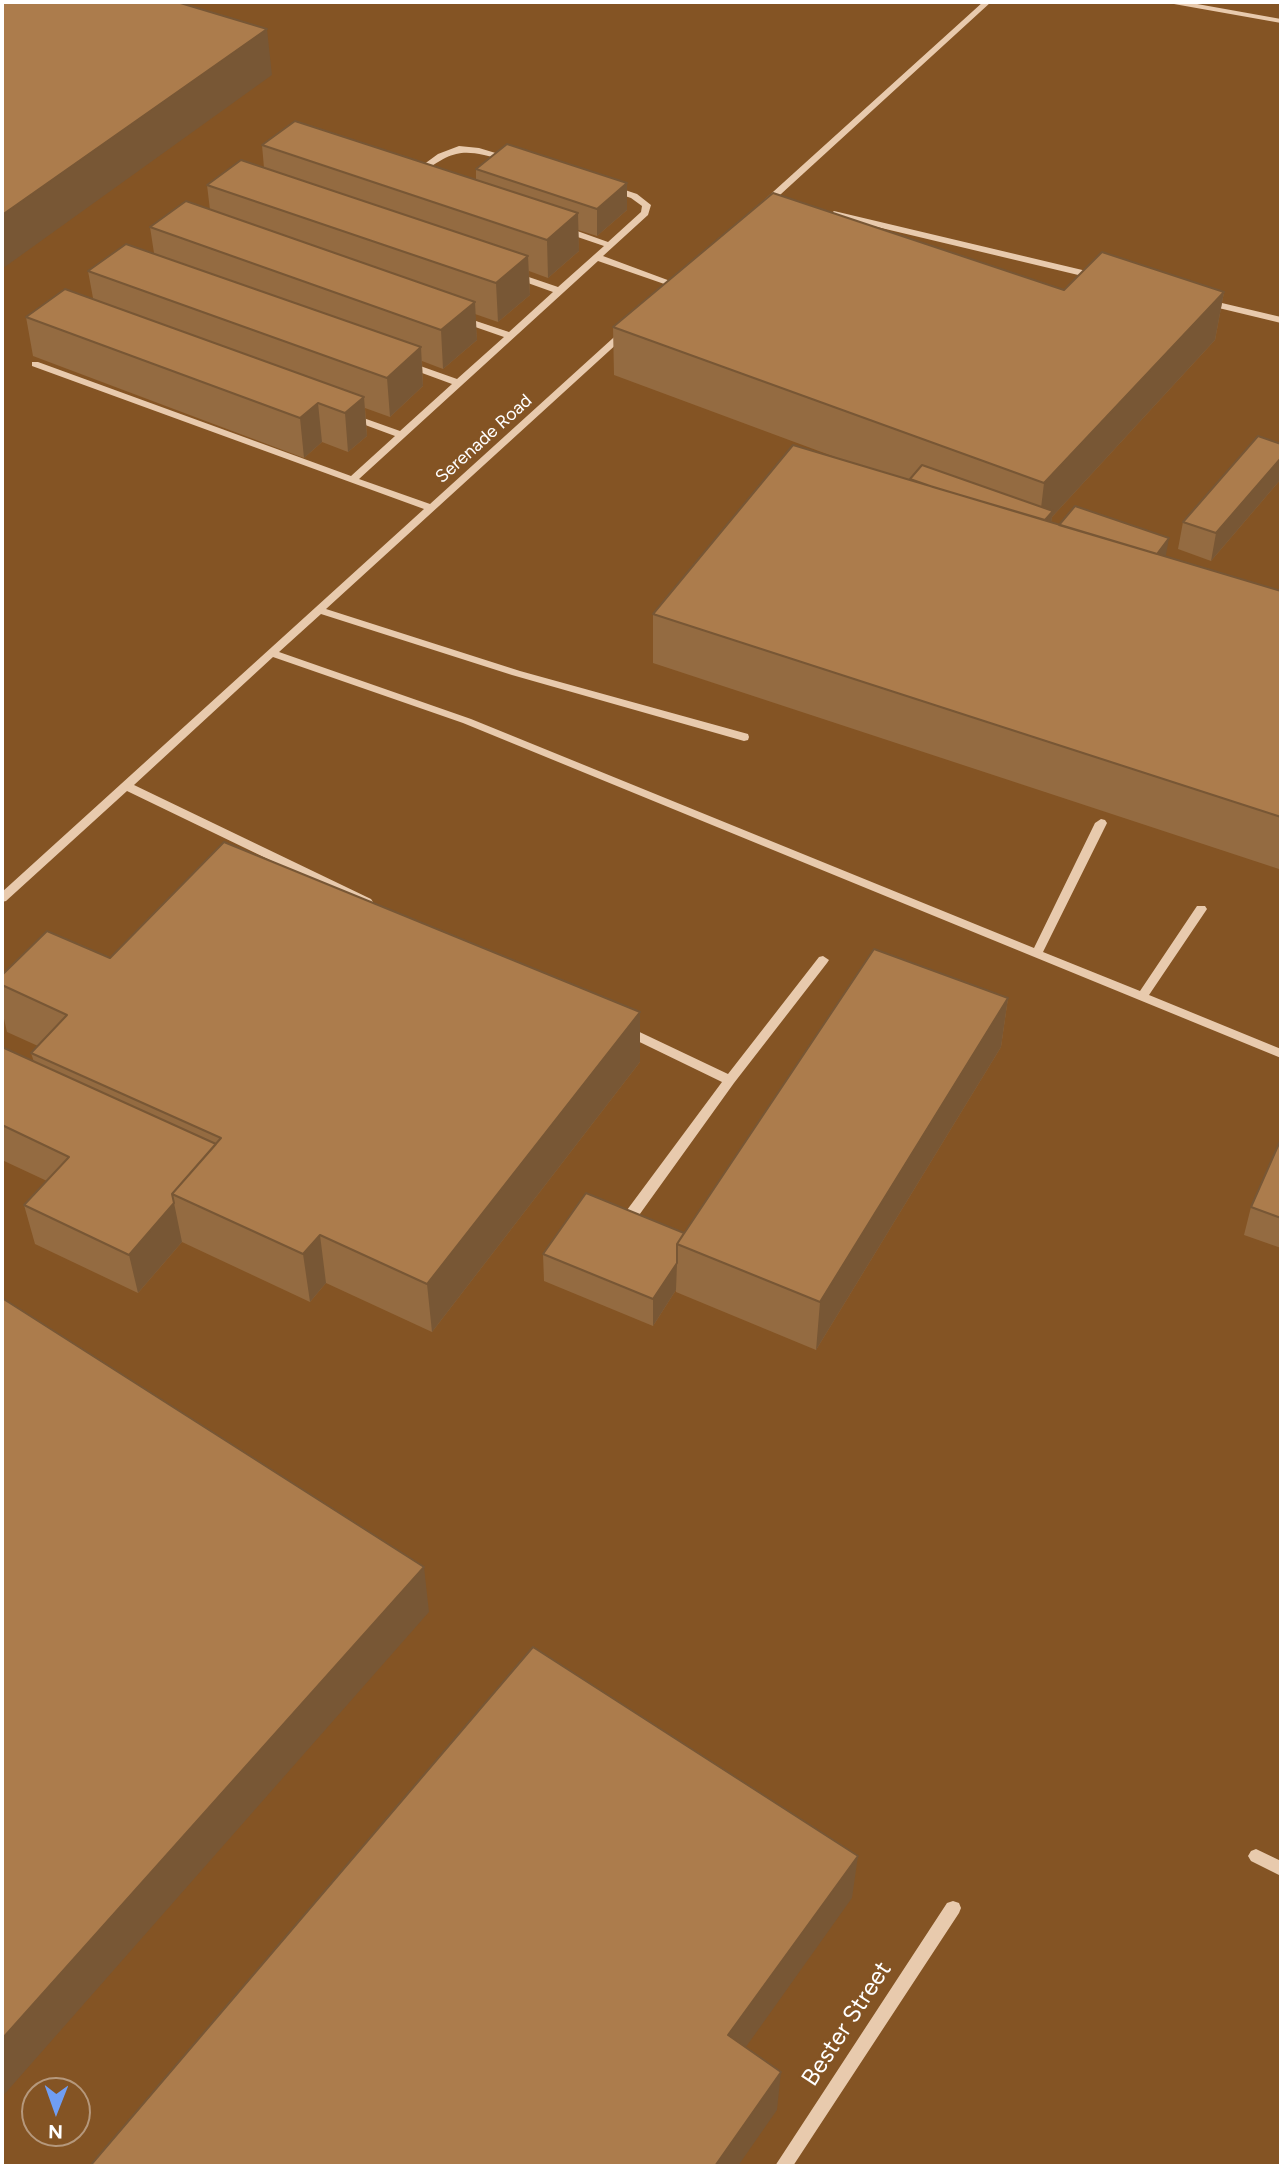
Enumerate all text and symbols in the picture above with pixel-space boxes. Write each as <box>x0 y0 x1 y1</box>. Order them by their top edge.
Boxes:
street label: Serenade Road <box>431 390 537 488</box>
street label: Bester Street <box>796 1956 898 2092</box>
north arrow <box>21 2077 91 2147</box>
text: N <box>48 2120 63 2143</box>

